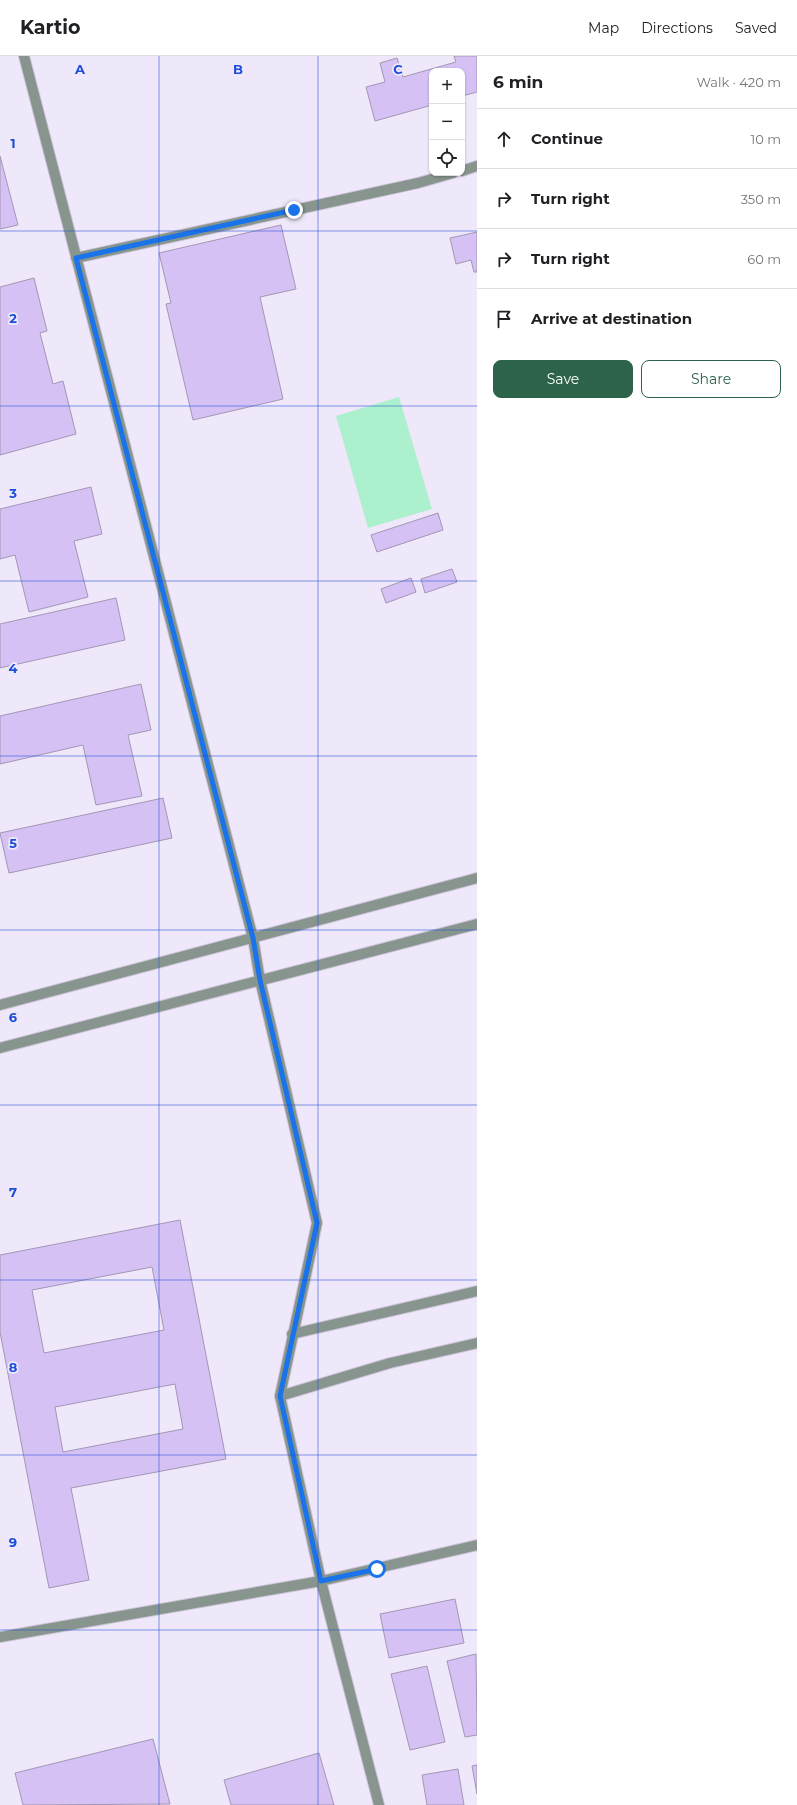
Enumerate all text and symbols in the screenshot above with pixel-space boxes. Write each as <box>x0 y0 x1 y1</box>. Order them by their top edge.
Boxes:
text: Kartio <box>20 16 80 39</box>
text: Map <box>588 19 619 37</box>
text: Directions <box>641 19 713 37</box>
text: Saved <box>735 19 777 37</box>
text: A <box>74 61 86 77</box>
text: B <box>233 61 243 77</box>
text: C <box>393 61 403 77</box>
map controls <box>429 68 465 176</box>
button: + <box>429 68 465 104</box>
text: 6 min <box>493 72 543 92</box>
text: Walk · 420 m <box>697 74 781 90</box>
button: − <box>429 104 465 140</box>
icon: ahead <box>493 128 515 150</box>
text: Continue <box>531 129 603 148</box>
text: 10 m <box>751 131 781 147</box>
text: 1 <box>10 135 16 151</box>
button: locate <box>429 140 465 176</box>
icon: right <box>493 188 515 210</box>
text: Turn right <box>531 189 610 208</box>
text: 350 m <box>741 191 781 207</box>
route end <box>285 201 303 219</box>
icon: right <box>493 248 515 270</box>
text: Turn right <box>531 249 610 268</box>
text: 60 m <box>747 251 781 267</box>
icon: arrive <box>493 308 515 330</box>
text: Arrive at destination <box>531 309 692 328</box>
text: 2 <box>9 310 17 326</box>
button: Save <box>493 360 633 398</box>
button: Share <box>641 360 781 398</box>
text: 3 <box>8 485 17 501</box>
text: 4 <box>9 660 18 676</box>
text: 5 <box>9 835 17 851</box>
text: 6 <box>9 1009 18 1025</box>
text: 7 <box>9 1184 17 1200</box>
text: 8 <box>9 1359 18 1375</box>
text: 9 <box>9 1534 17 1550</box>
route start <box>368 1560 386 1578</box>

